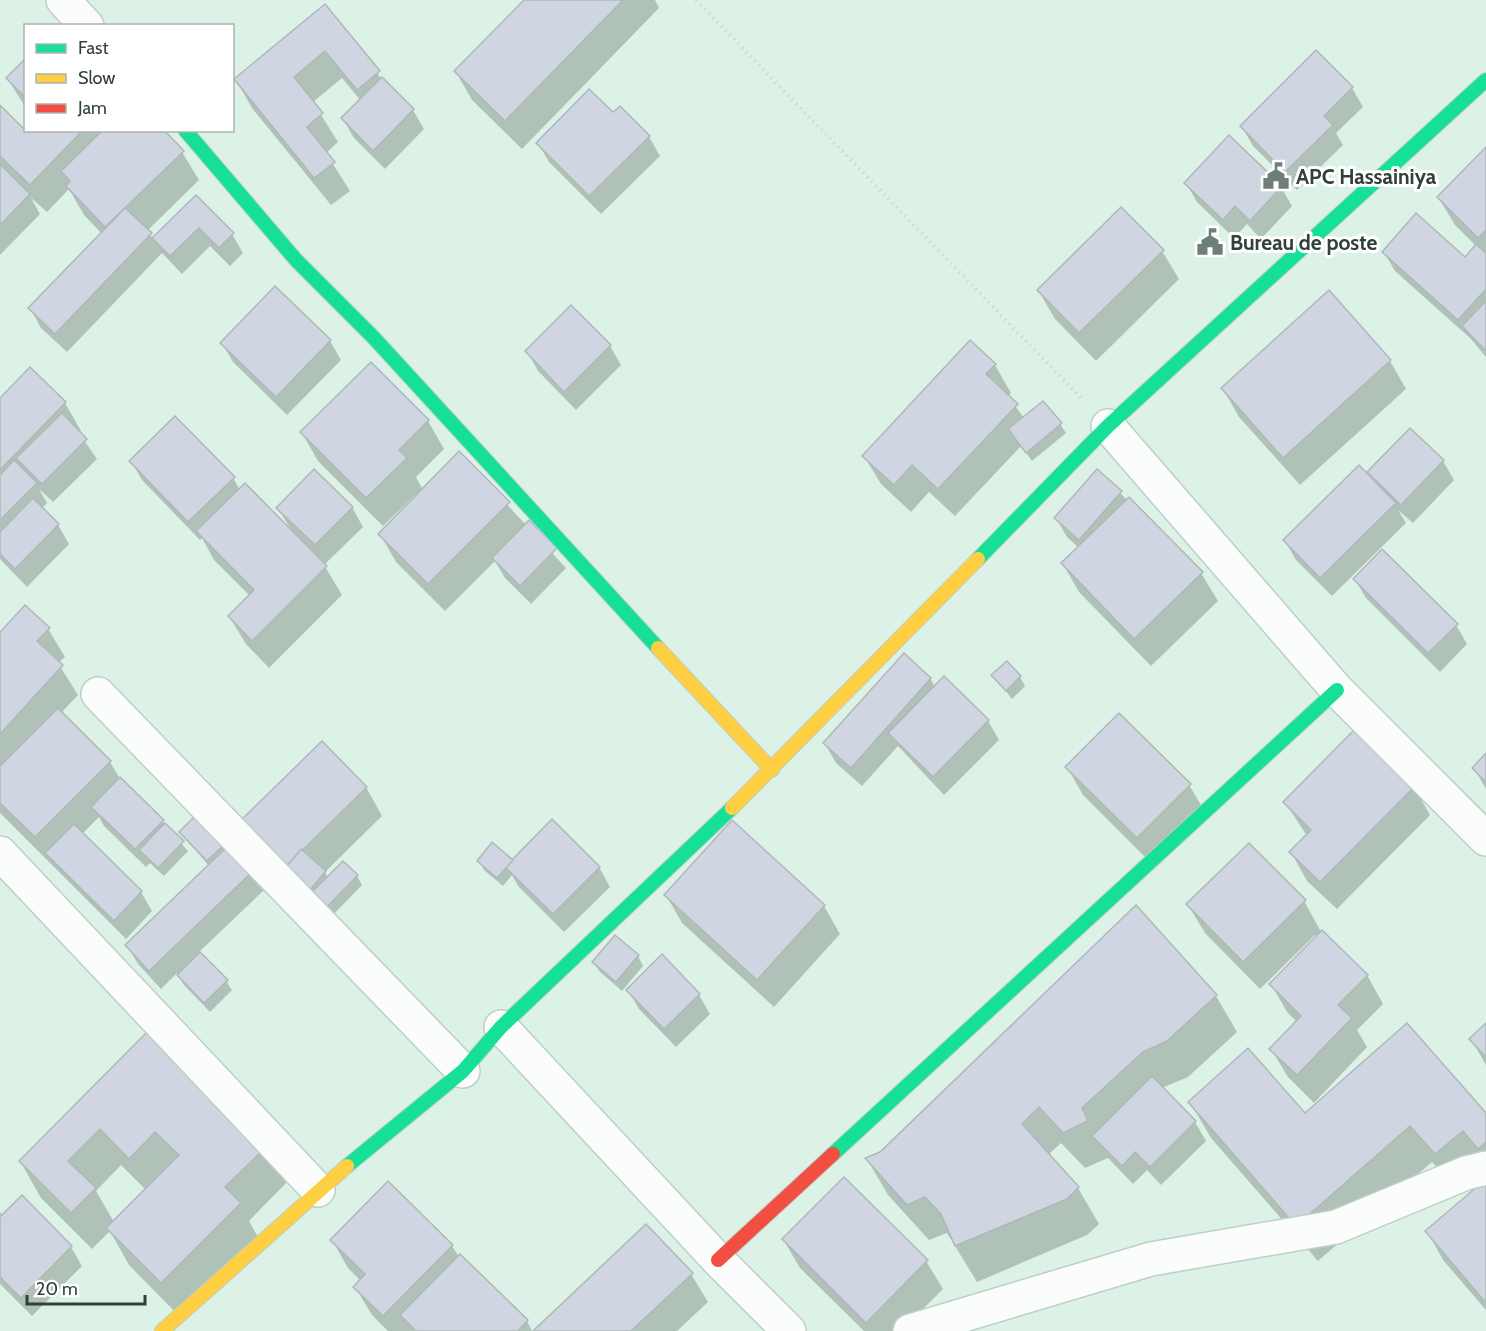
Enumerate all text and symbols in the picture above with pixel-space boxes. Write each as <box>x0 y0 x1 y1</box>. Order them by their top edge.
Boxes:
legend <box>24 24 234 132</box>
text: Fast <box>78 37 109 59</box>
text: Slow <box>78 67 115 89</box>
text: Jam <box>77 97 107 119</box>
public building icon: APC Hassainiya <box>1261 161 1291 191</box>
place label: APC Hassainiya <box>1296 164 1437 189</box>
public building icon: Bureau de poste <box>1195 227 1225 257</box>
place label: Bureau de poste <box>1230 230 1377 255</box>
scale bar <box>27 1268 146 1306</box>
text: 20 m <box>36 1278 78 1300</box>

